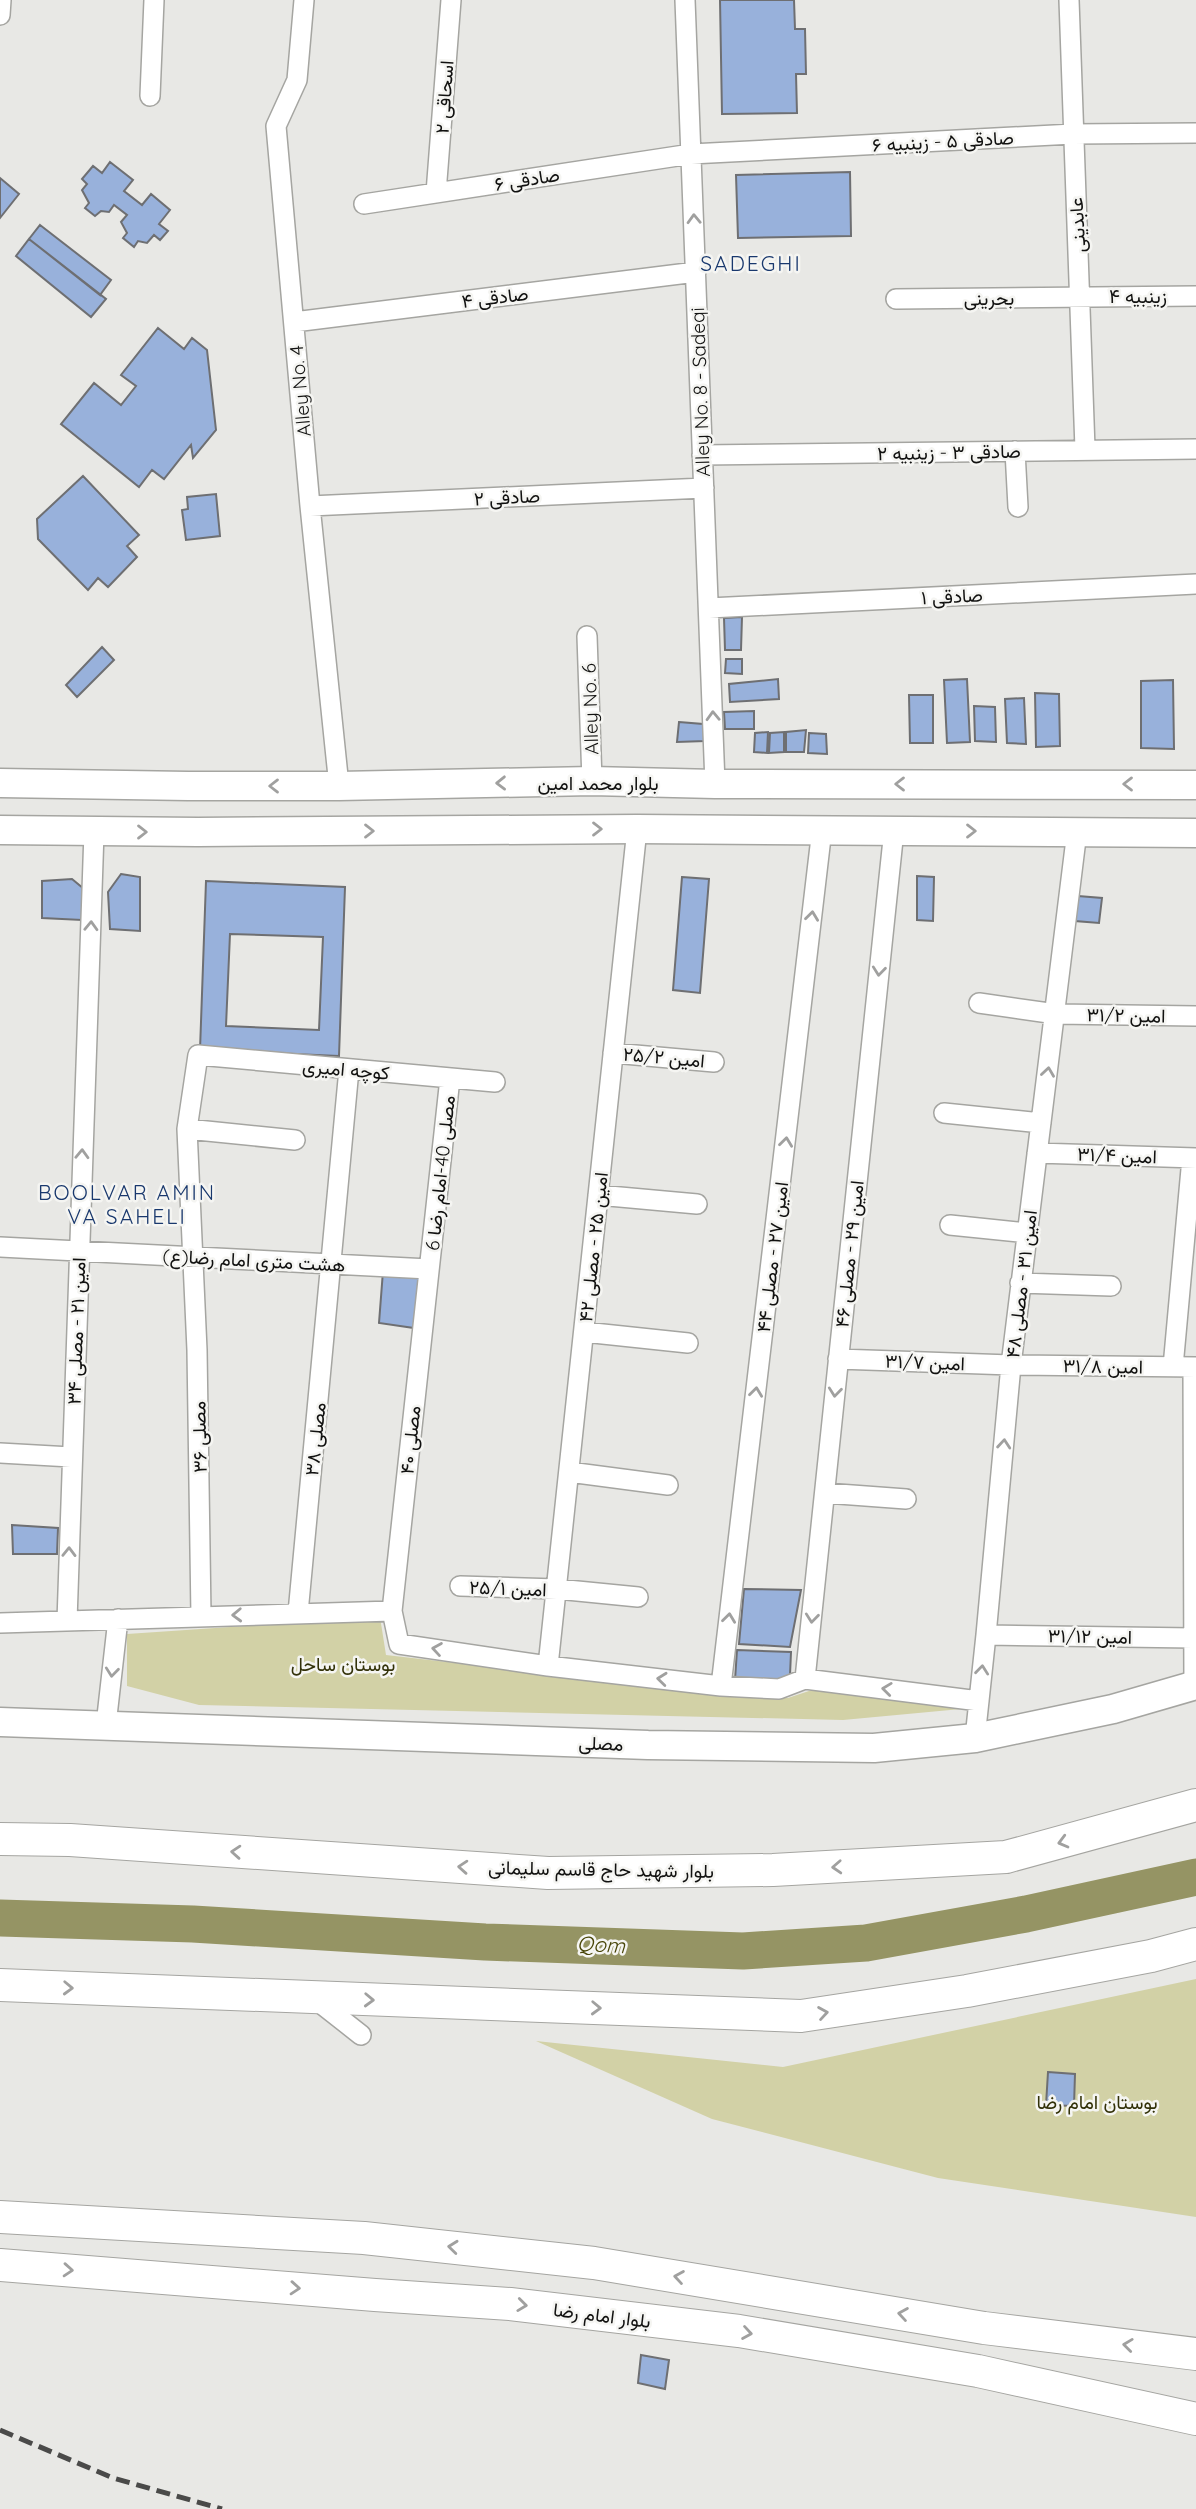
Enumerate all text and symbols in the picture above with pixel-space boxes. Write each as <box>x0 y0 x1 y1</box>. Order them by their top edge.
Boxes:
street label: اسحاقی ۲ <box>429 60 459 134</box>
street label: صادقی ۵ - زینبیه ۶ <box>872 125 1014 157</box>
street label: صادقی ۶ <box>493 162 561 196</box>
street label: عابدینی <box>1064 197 1090 253</box>
one-way arrow <box>686 214 701 225</box>
district label: SADEGHI <box>700 250 802 276</box>
street label: صادقی ۴ <box>460 281 530 313</box>
street label: زینبیه ۴ <box>1109 284 1167 308</box>
street label: بحرینی <box>964 286 1014 310</box>
street label: Alley No. 8 - Sadeqi <box>685 307 715 477</box>
street label: Alley No. 4 <box>284 344 316 438</box>
street label: صادقی ۳ - زینبیه ۲ <box>877 439 1021 465</box>
street label: صادقی ۲ <box>473 483 541 511</box>
street label: صادقی ۱ <box>921 582 983 610</box>
street label: Alley No. 6 <box>576 663 604 755</box>
one-way arrow <box>705 710 720 721</box>
street label: بلوار محمد امین <box>537 771 659 795</box>
one-way arrow <box>496 775 506 791</box>
one-way arrow <box>895 776 905 792</box>
one-way arrow <box>1122 776 1133 792</box>
one-way arrow <box>268 778 279 794</box>
one-way arrow <box>592 821 602 837</box>
one-way arrow <box>364 823 375 838</box>
one-way arrow <box>966 823 977 838</box>
one-way arrow <box>137 824 147 840</box>
one-way arrow <box>805 910 820 922</box>
one-way arrow <box>83 920 98 931</box>
one-way arrow <box>872 965 887 977</box>
street label: امین ۳۱/۲ <box>1086 1002 1166 1028</box>
street label: امین ۲۵/۲ <box>622 1041 706 1073</box>
street label: کوچه امیری <box>301 1053 391 1087</box>
one-way arrow <box>1040 1066 1055 1078</box>
street label: مصلی 40-امام رضا 6 <box>420 1094 461 1252</box>
one-way arrow <box>778 1136 793 1148</box>
street label: امین ۳۱/۴ <box>1077 1142 1157 1168</box>
one-way arrow <box>75 1148 90 1159</box>
street label: امین ۲۵ - مصلی ۴۲ <box>573 1171 613 1323</box>
district label: BOOLVAR AMIN VA SAHELI <box>38 1179 216 1229</box>
street label: امین ۲۹ - مصلی ۴۶ <box>829 1179 869 1329</box>
street label: امین ۲۷ - مصلی ۴۴ <box>751 1180 793 1334</box>
street label: امین ۳۱ - مصلی ۴۸ <box>1000 1209 1042 1359</box>
street label: هشت متری امام رضا(ع) <box>162 1243 346 1278</box>
street label: امین ۲۱ - مصلی ۳۴ <box>61 1257 91 1405</box>
street label: امین ۳۱/۷ <box>885 1349 965 1375</box>
street label: امین ۳۱/۸ <box>1063 1353 1143 1379</box>
one-way arrow <box>748 1386 763 1398</box>
one-way arrow <box>828 1387 843 1398</box>
street label: مصلی ۳۶ <box>186 1401 212 1473</box>
street label: مصلی ۳۸ <box>299 1401 331 1477</box>
street label: مصلی ۴۰ <box>394 1404 426 1476</box>
one-way arrow <box>996 1438 1011 1450</box>
one-way arrow <box>61 1547 77 1557</box>
street label: امین ۲۵/۱ <box>469 1575 547 1601</box>
one-way arrow <box>231 1608 242 1623</box>
one-way arrow <box>721 1612 736 1623</box>
one-way arrow <box>804 1613 819 1624</box>
street label: امین ۳۱/۱۲ <box>1048 1623 1132 1649</box>
one-way arrow <box>431 1642 443 1657</box>
park label: بوستان ساحل <box>291 1652 395 1676</box>
one-way arrow <box>975 1664 990 1676</box>
one-way arrow <box>105 1667 120 1678</box>
one-way arrow <box>656 1672 668 1687</box>
one-way arrow <box>881 1682 893 1697</box>
street label: مصلی <box>578 1730 624 1756</box>
one-way arrow <box>1057 1833 1069 1848</box>
one-way arrow <box>230 1844 241 1859</box>
street label: بلوار شهید حاج قاسم سلیمانی <box>488 1855 714 1884</box>
one-way arrow <box>832 1859 843 1874</box>
one-way arrow <box>457 1860 468 1875</box>
water label: Qom <box>576 1930 627 1958</box>
one-way arrow <box>63 1981 74 1996</box>
one-way arrow <box>364 1992 375 2007</box>
one-way arrow <box>591 2001 602 2016</box>
one-way arrow <box>818 2005 829 2020</box>
park label: بوستان امام رضا <box>1036 2090 1158 2115</box>
one-way arrow <box>447 2240 459 2255</box>
one-way arrow <box>63 2262 74 2277</box>
one-way arrow <box>673 2270 684 2285</box>
one-way arrow <box>290 2280 301 2295</box>
one-way arrow <box>516 2297 527 2312</box>
street label: بلوار امام رضا <box>552 2297 652 2334</box>
one-way arrow <box>897 2307 909 2322</box>
one-way arrow <box>742 2325 753 2340</box>
one-way arrow <box>1122 2338 1134 2353</box>

